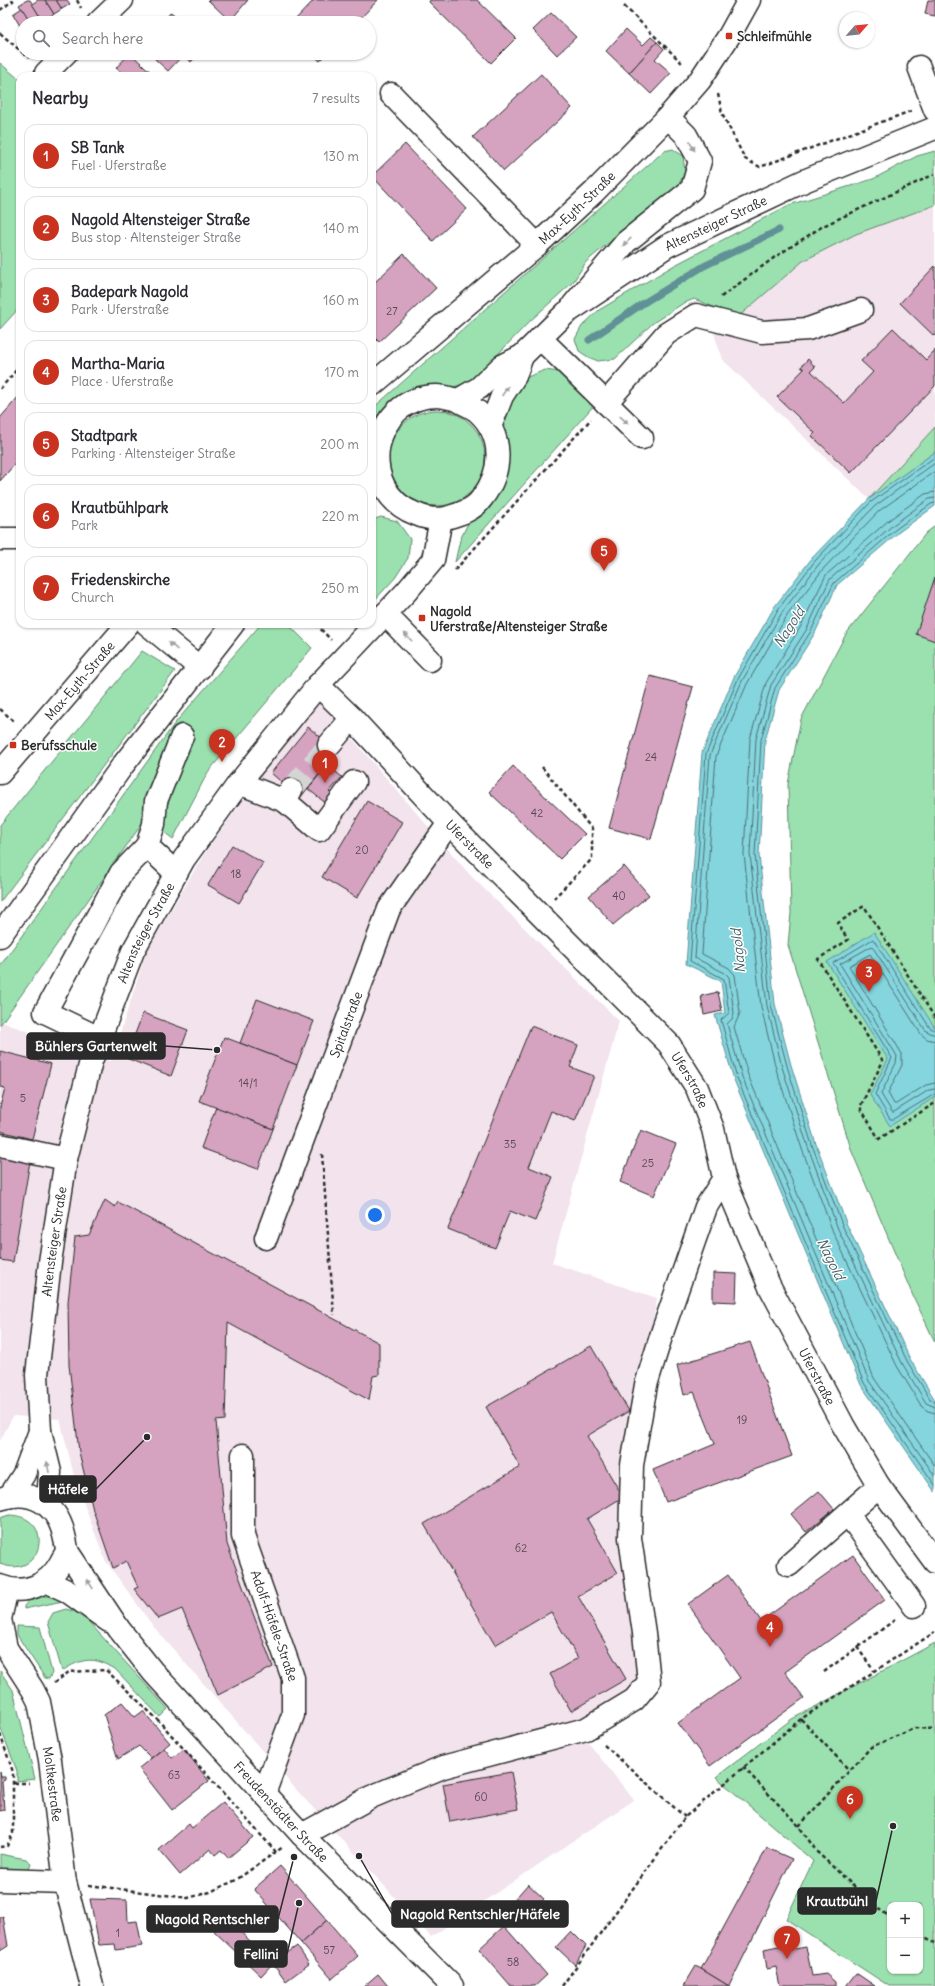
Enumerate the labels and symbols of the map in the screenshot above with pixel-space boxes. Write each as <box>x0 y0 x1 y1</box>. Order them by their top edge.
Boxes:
north arrow <box>839 12 875 48</box>
place label: Schleifmühle <box>737 28 812 45</box>
marker: Schleifmühle <box>724 31 734 41</box>
one-way arrow <box>689 141 696 152</box>
street label: Max-Eyth-Straße <box>535 168 619 248</box>
street label: Altensteiger Straße <box>662 192 770 255</box>
one-way arrow <box>622 237 632 247</box>
house number: 27 <box>386 304 398 318</box>
one-way arrow <box>501 386 509 396</box>
one-way arrow <box>619 415 629 425</box>
pin: 5 <box>591 538 617 571</box>
water label: Nagold <box>769 602 810 651</box>
place label: Nagold Uferstraße/Altensteiger Straße <box>430 603 607 635</box>
marker: Nagold Uferstraße/Altensteiger Straße <box>417 613 427 623</box>
one-way arrow <box>403 632 413 642</box>
street label: Max-Eyth-Straße <box>41 638 119 724</box>
one-way arrow <box>168 642 179 651</box>
pin: 2 <box>209 729 235 762</box>
place label: Berufsschule <box>21 737 97 754</box>
marker: Berufsschule <box>8 740 18 750</box>
pin: 1 <box>312 750 338 783</box>
house number: 24 <box>645 750 657 764</box>
house number: 42 <box>531 806 543 820</box>
street label: Uferstraße <box>442 816 498 872</box>
house number: 20 <box>355 843 369 857</box>
house number: 18 <box>231 867 241 881</box>
street label: Altensteiger Straße <box>114 880 178 986</box>
house number: 40 <box>612 889 626 903</box>
water label: Nagold <box>727 926 749 974</box>
pin: 3 <box>856 959 882 992</box>
street label: Spitalstraße <box>326 989 366 1060</box>
callout: Bühlers Gartenwelt <box>27 1033 165 1059</box>
text: Bühlers Gartenwelt <box>35 1037 157 1055</box>
street label: Uferstraße <box>667 1049 712 1111</box>
house number: 14/1 <box>238 1076 258 1090</box>
house number: 5 <box>20 1091 26 1105</box>
house number: 35 <box>504 1137 516 1151</box>
house number: 25 <box>642 1156 654 1170</box>
street label: Altensteiger Straße <box>38 1185 71 1297</box>
your location <box>365 1205 385 1225</box>
water label: Nagold <box>813 1235 850 1285</box>
street label: Uferstraße <box>795 1345 839 1408</box>
house number: 19 <box>737 1413 747 1427</box>
one-way arrow <box>45 1461 51 1473</box>
callout: Häfele <box>40 1476 96 1502</box>
text: Häfele <box>48 1480 89 1498</box>
house number: 62 <box>515 1541 527 1555</box>
street label: Adolf-Häfele-Straße <box>247 1568 301 1684</box>
one-way arrow <box>87 1578 94 1590</box>
pin: 4 <box>757 1614 783 1647</box>
street label: Moltkestraße <box>39 1745 66 1823</box>
street label: Freudenstädter Straße <box>230 1758 332 1866</box>
house number: 63 <box>168 1768 180 1782</box>
pin: 6 <box>837 1786 863 1819</box>
house number: 60 <box>474 1790 488 1804</box>
callout: Krautbühl <box>798 1888 876 1914</box>
text: Krautbühl <box>806 1892 868 1910</box>
callout: Nagold Rentschler/Häfele <box>392 1901 568 1927</box>
text: Nagold Rentschler/Häfele <box>400 1905 560 1923</box>
callout: Nagold Rentschler <box>147 1906 278 1932</box>
text: Nagold Rentschler <box>155 1910 270 1928</box>
house number: 1 <box>116 1926 120 1940</box>
pin: 7 <box>774 1926 800 1959</box>
callout: Fellini <box>235 1941 287 1967</box>
house number: 57 <box>323 1943 335 1957</box>
text: Fellini <box>243 1945 279 1963</box>
house number: 58 <box>507 1955 519 1969</box>

